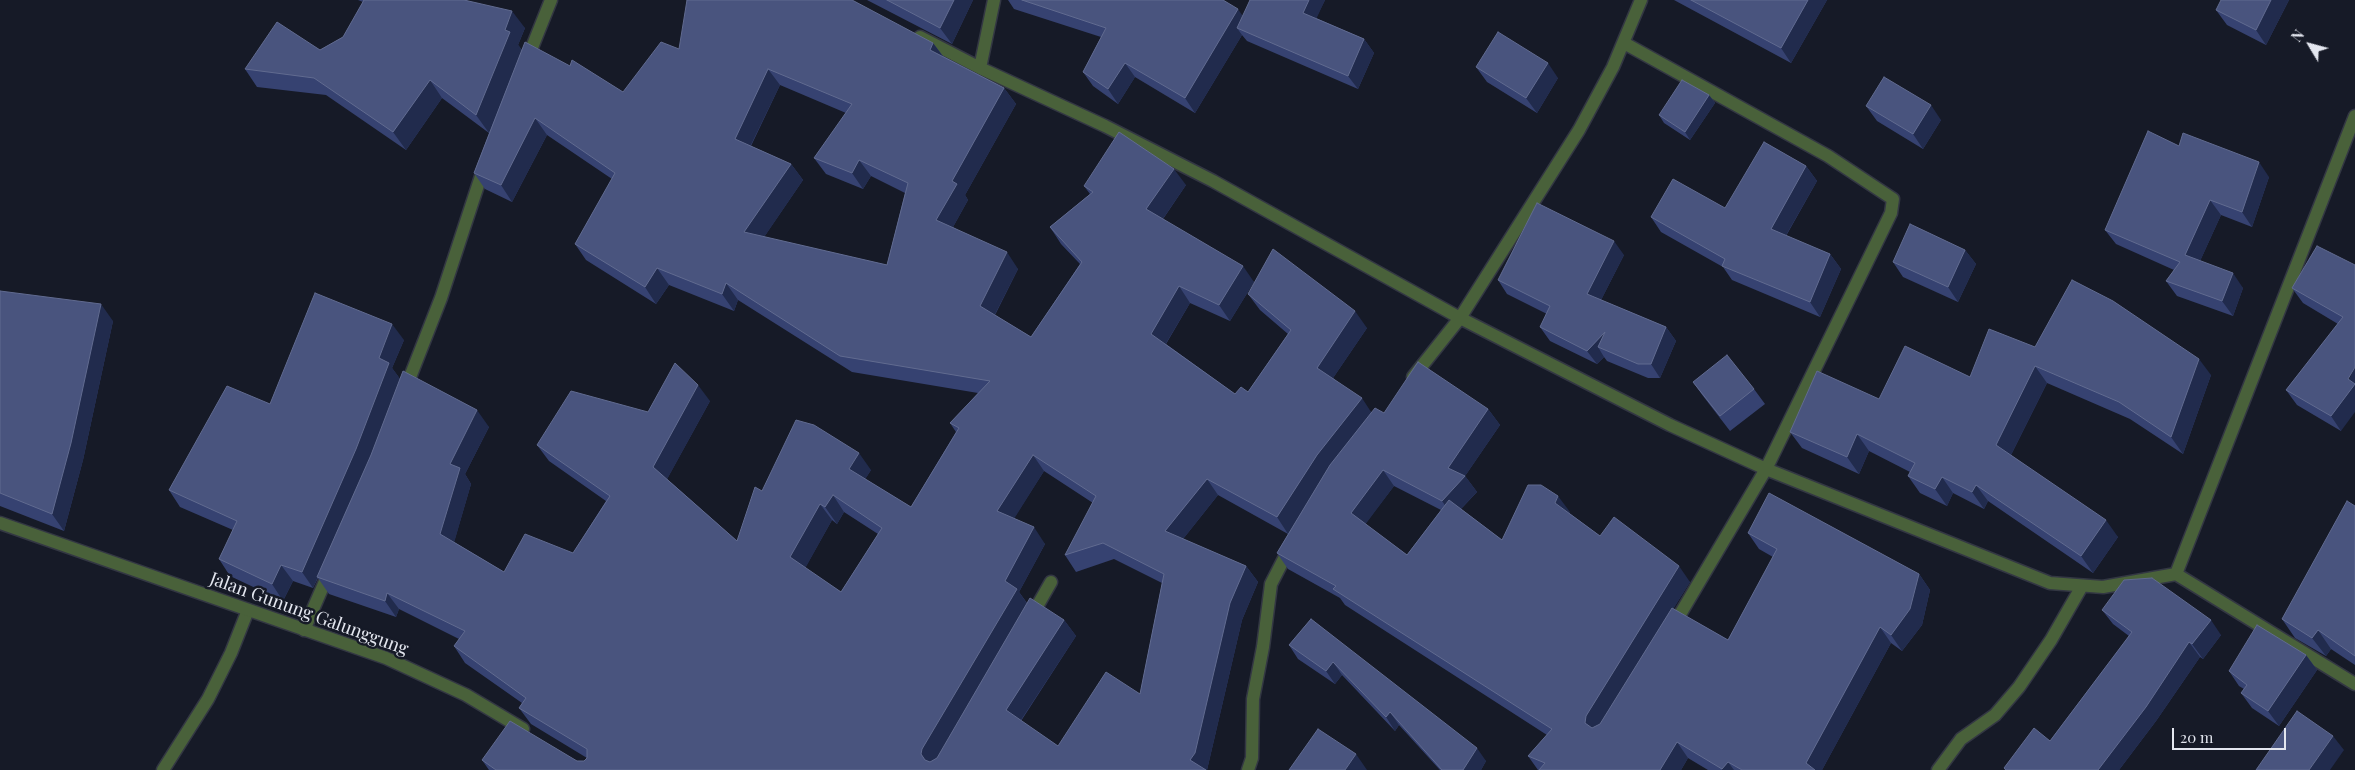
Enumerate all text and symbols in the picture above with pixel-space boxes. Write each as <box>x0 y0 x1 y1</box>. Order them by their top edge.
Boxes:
north arrow <box>2285 20 2335 70</box>
text: N <box>2287 26 2308 45</box>
street label: Jalan Gunung Galunggung <box>207 568 411 660</box>
scale bar <box>2175 718 2289 750</box>
text: 20 m <box>2180 727 2213 747</box>

